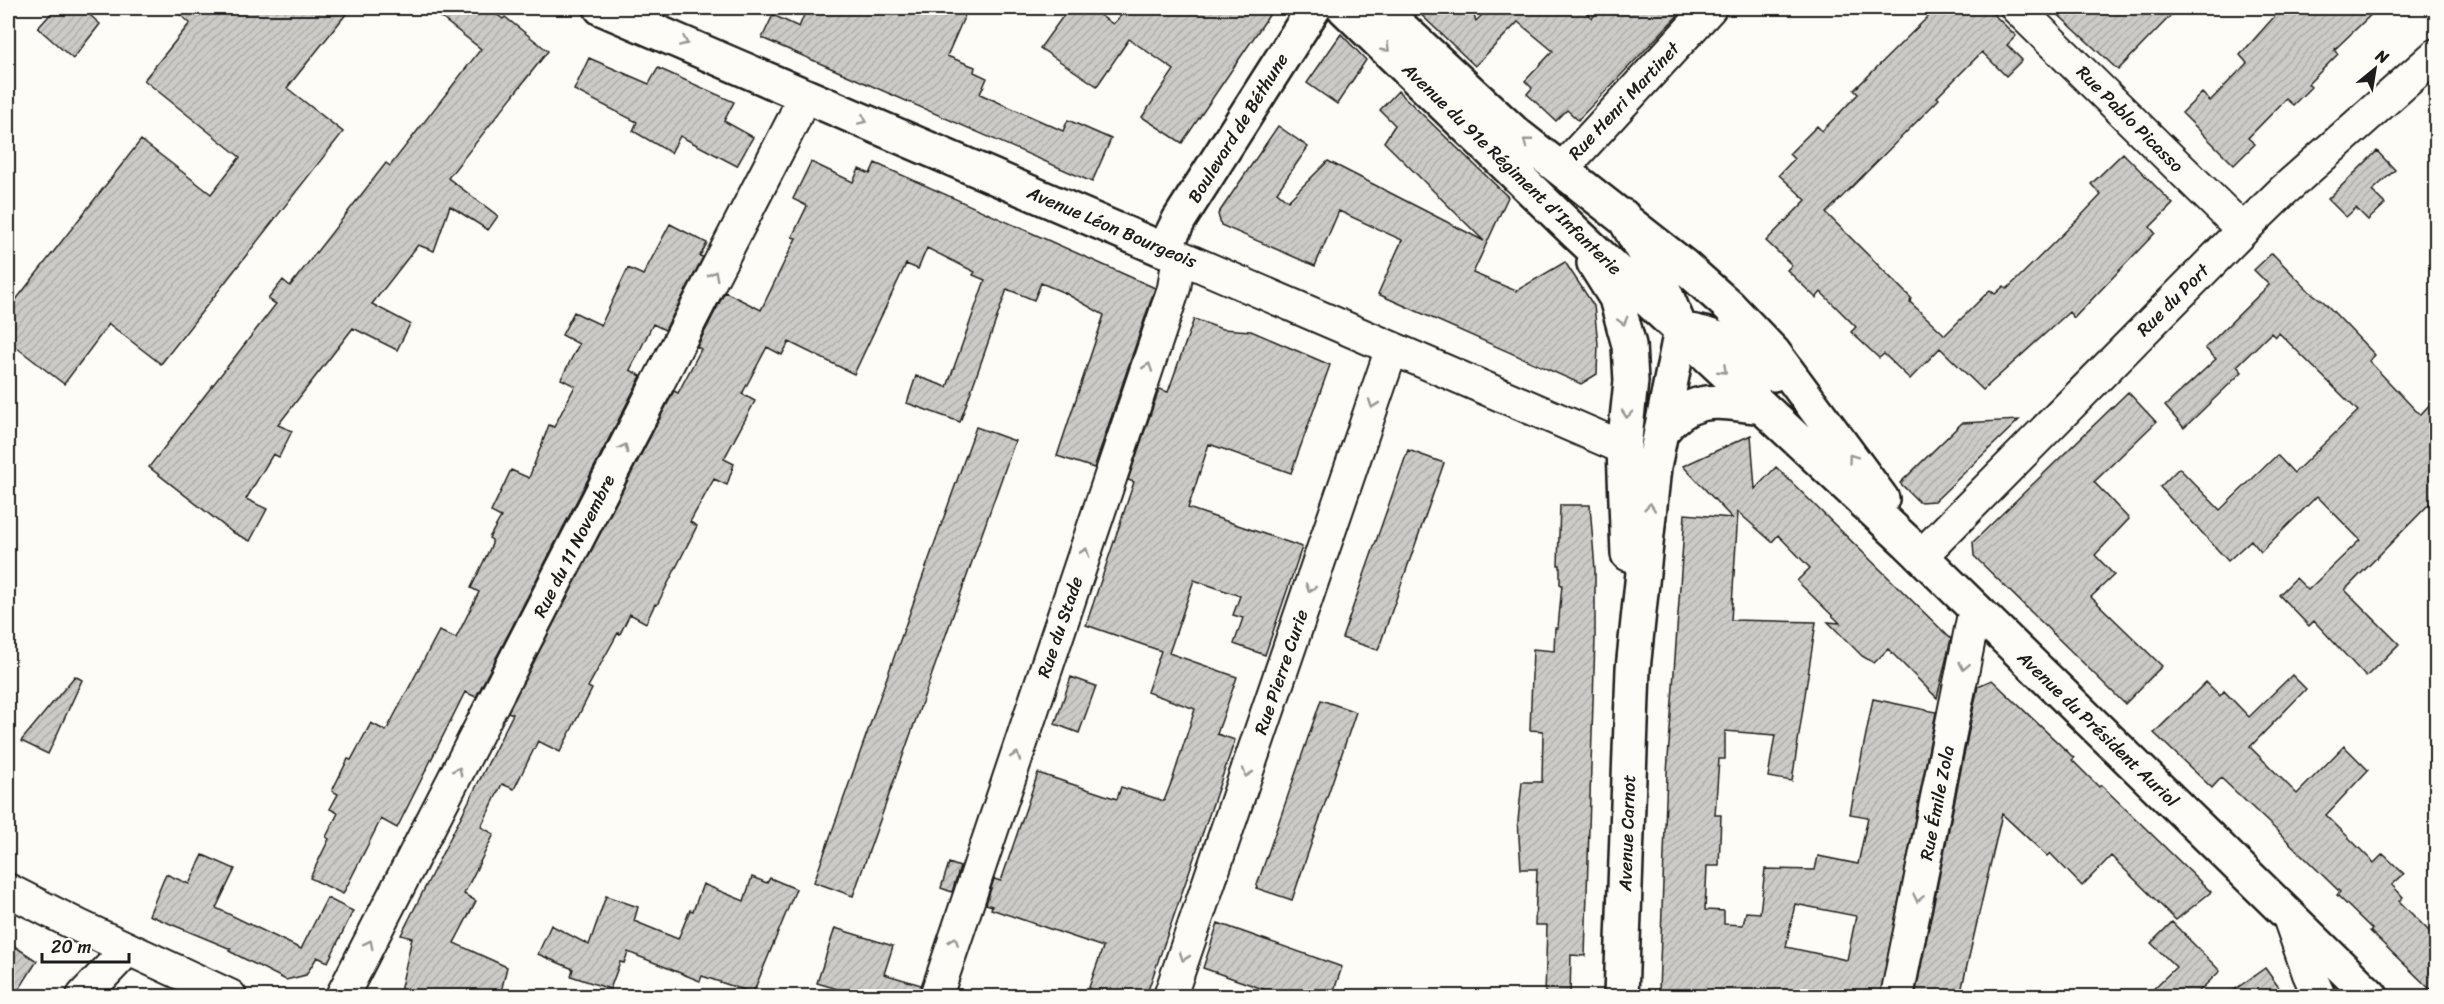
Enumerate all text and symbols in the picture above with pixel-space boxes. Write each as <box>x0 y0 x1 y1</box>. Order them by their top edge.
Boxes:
street label: Rue Henri Martinet <box>1560 34 1688 168</box>
one-way arrow <box>678 35 689 47</box>
north arrow <box>2345 39 2405 99</box>
one-way arrow <box>1379 41 1389 52</box>
text: N <box>2369 41 2395 72</box>
street label: Boulevard de Béthune <box>1179 46 1297 210</box>
street label: Avenue du 91e Régiment d'Infanterie <box>1394 54 1630 283</box>
street label: Rue Pablo Picasso <box>2068 57 2192 181</box>
one-way arrow <box>857 113 868 125</box>
one-way arrow <box>1523 139 1534 150</box>
street label: Avenue Léon Bourgeois <box>1021 176 1203 277</box>
street label: Rue du Port <box>2129 255 2218 344</box>
one-way arrow <box>706 270 718 281</box>
one-way arrow <box>1616 315 1628 326</box>
one-way arrow <box>1140 362 1153 373</box>
one-way arrow <box>1717 363 1727 374</box>
one-way arrow <box>1368 398 1381 409</box>
one-way arrow <box>1621 410 1634 419</box>
one-way arrow <box>617 444 628 455</box>
one-way arrow <box>1848 453 1859 464</box>
street label: Rue du 11 Novembre <box>524 468 624 623</box>
one-way arrow <box>1643 502 1656 511</box>
one-way arrow <box>1078 547 1091 558</box>
street label: Rue du Stade <box>1028 572 1092 682</box>
one-way arrow <box>1305 582 1318 593</box>
street label: Rue Pierre Curie <box>1245 605 1317 739</box>
street label: Avenue du Président Auriol <box>2009 642 2187 816</box>
one-way arrow <box>1958 661 1971 671</box>
street label: Rue Émile Zola <box>1910 743 1964 863</box>
one-way arrow <box>1009 751 1022 762</box>
one-way arrow <box>451 767 462 777</box>
one-way arrow <box>1241 767 1254 778</box>
street label: Avenue Carnot <box>1609 774 1645 893</box>
one-way arrow <box>1912 893 1925 903</box>
scale bar <box>42 926 129 964</box>
text: 20 m <box>51 931 91 963</box>
one-way arrow <box>947 936 960 947</box>
one-way arrow <box>362 940 373 951</box>
one-way arrow <box>1178 951 1191 962</box>

